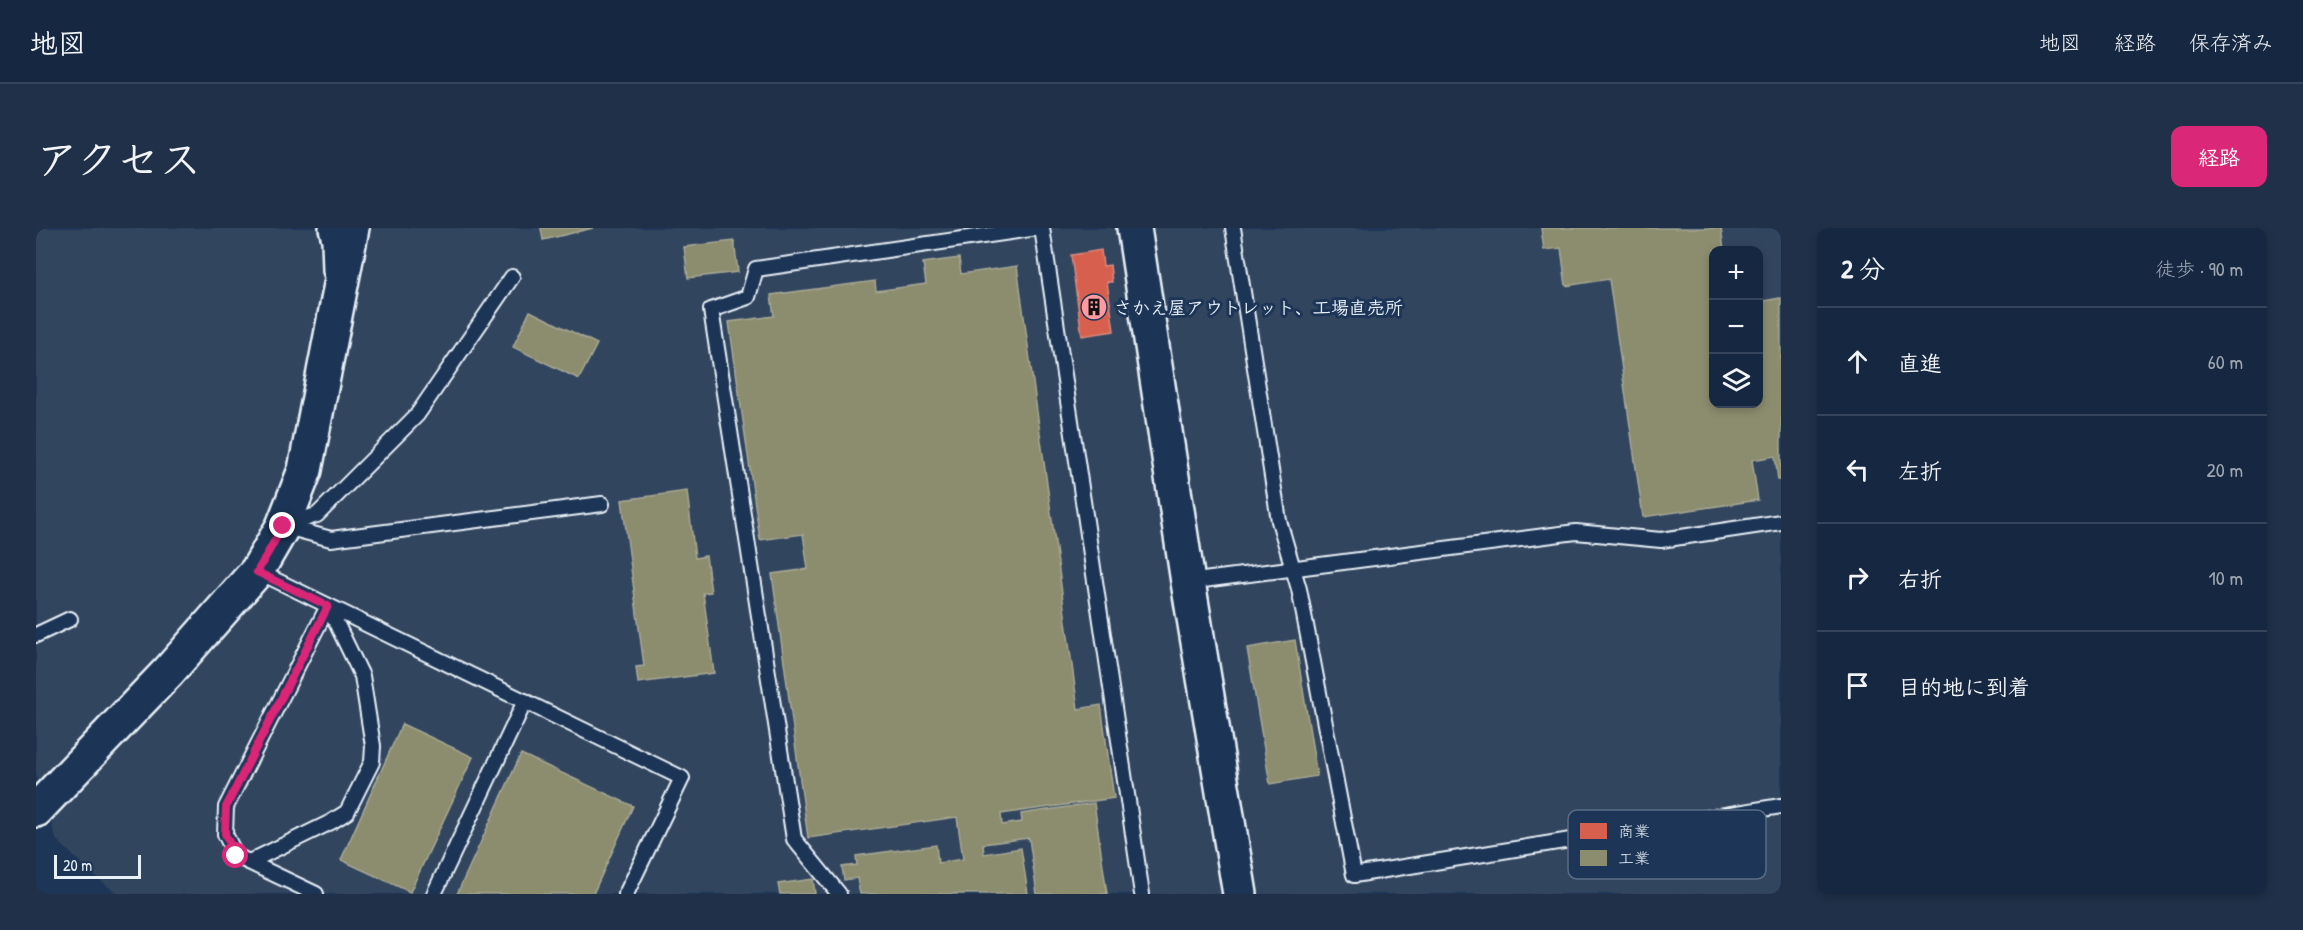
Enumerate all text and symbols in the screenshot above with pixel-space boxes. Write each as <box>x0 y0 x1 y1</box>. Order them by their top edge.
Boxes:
text: 地図 <box>30 24 86 62</box>
text: 地図 <box>2039 28 2081 57</box>
text: 経路 <box>2114 28 2156 57</box>
text: 保存済み <box>2189 28 2273 57</box>
button: 経路 <box>2171 126 2267 187</box>
text: アクセス <box>36 130 201 187</box>
map controls <box>1709 246 1763 408</box>
button: + <box>1709 246 1763 300</box>
text: 2 分 <box>1841 251 1885 286</box>
text: 徒歩 · 90 m <box>2155 255 2243 282</box>
building icon: さかえ屋アウトレット、工場直売所 <box>1079 292 1109 322</box>
place label: さかえ屋アウトレット、工場直売所 <box>1114 295 1403 320</box>
button: − <box>1709 300 1763 354</box>
icon: ahead <box>1841 345 1874 378</box>
text: 直進 <box>1898 348 1942 378</box>
text: 60 m <box>2208 348 2243 375</box>
button: layers <box>1709 354 1763 408</box>
icon: left <box>1841 453 1874 486</box>
text: 左折 <box>1898 456 1942 486</box>
text: 20 m <box>2206 456 2243 483</box>
route end <box>269 512 295 538</box>
icon: right <box>1841 561 1874 594</box>
text: 右折 <box>1898 564 1942 594</box>
text: 10 m <box>2209 564 2243 591</box>
icon: arrive <box>1841 669 1874 702</box>
text: 目的地に到着 <box>1898 672 2030 702</box>
legend <box>1568 810 1766 879</box>
text: 商業 <box>1618 820 1650 842</box>
route start <box>222 842 248 868</box>
text: 工業 <box>1618 847 1650 869</box>
scale bar <box>54 852 141 880</box>
text: 20 m <box>63 854 92 876</box>

